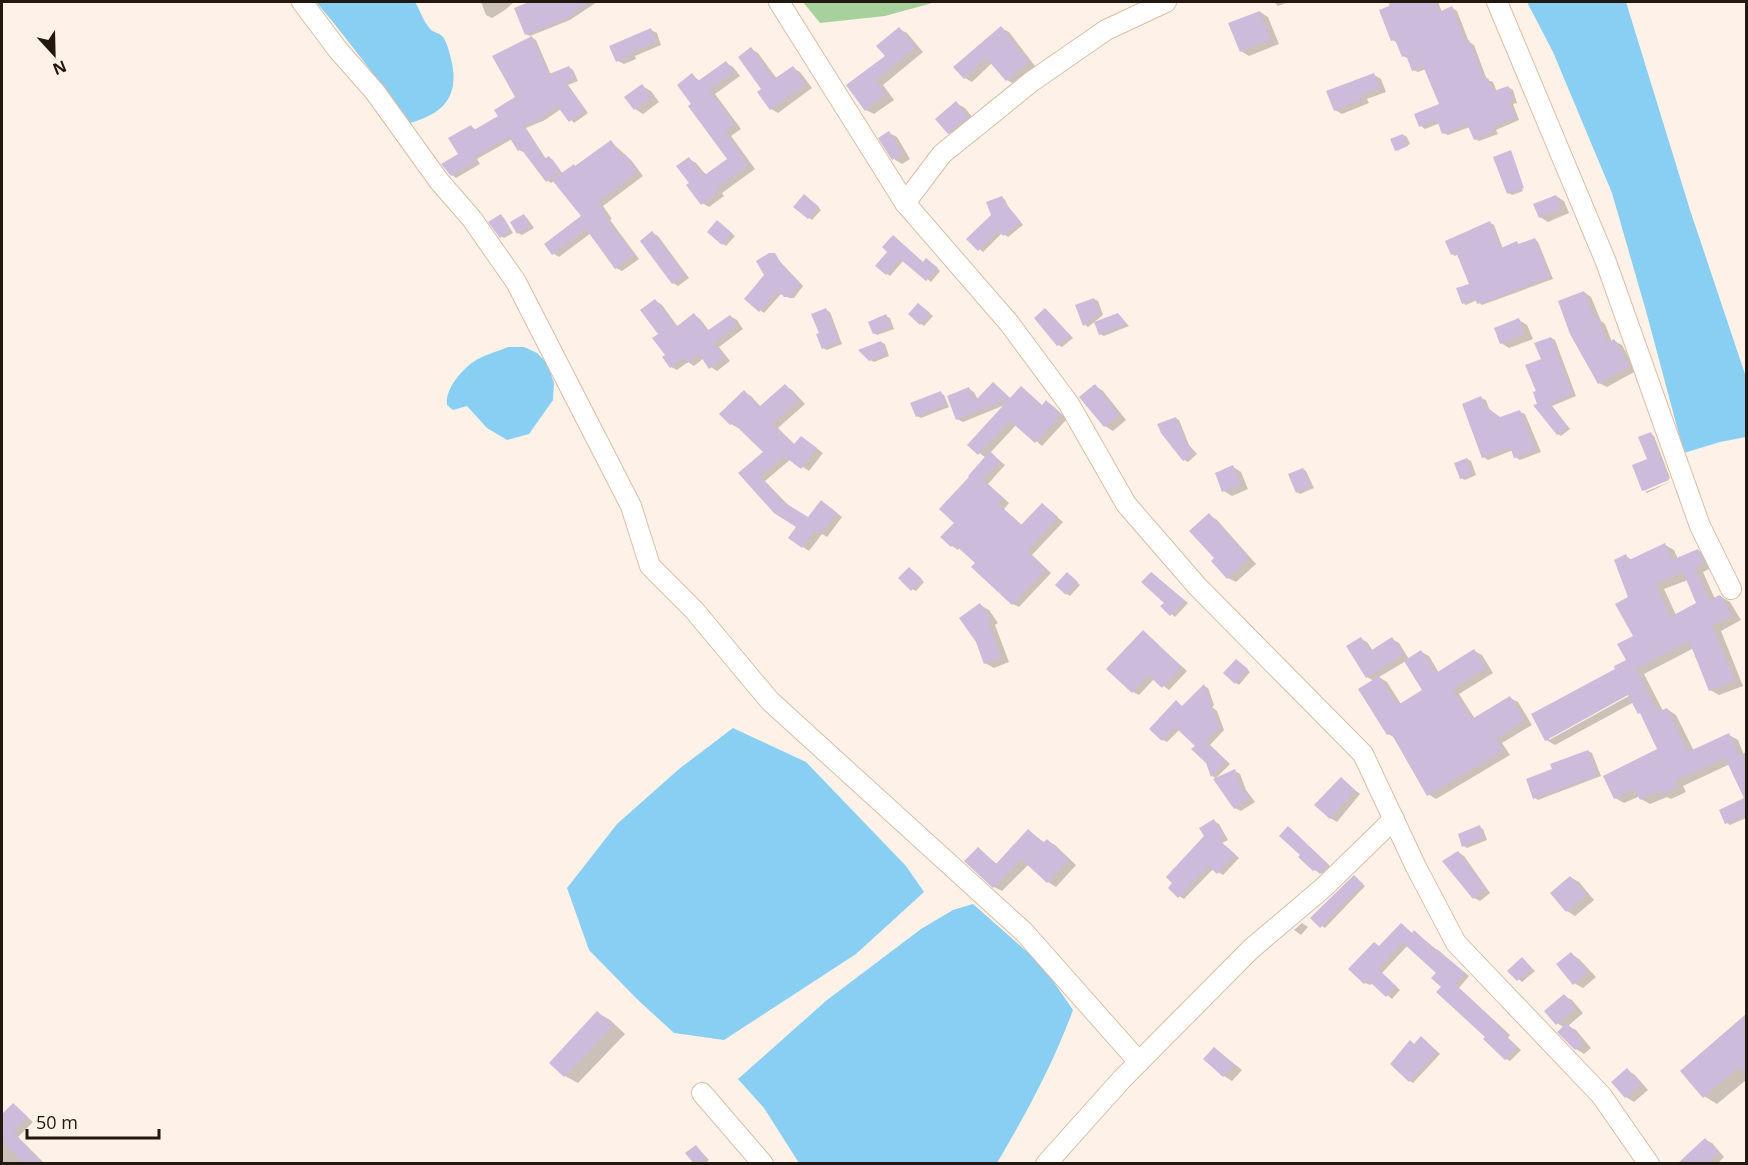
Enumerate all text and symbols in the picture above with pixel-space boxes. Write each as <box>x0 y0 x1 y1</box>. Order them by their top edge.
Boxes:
north arrow <box>24 24 84 84</box>
text: N <box>49 55 70 81</box>
scale bar <box>27 1102 159 1140</box>
text: 50 m <box>36 1110 78 1134</box>

